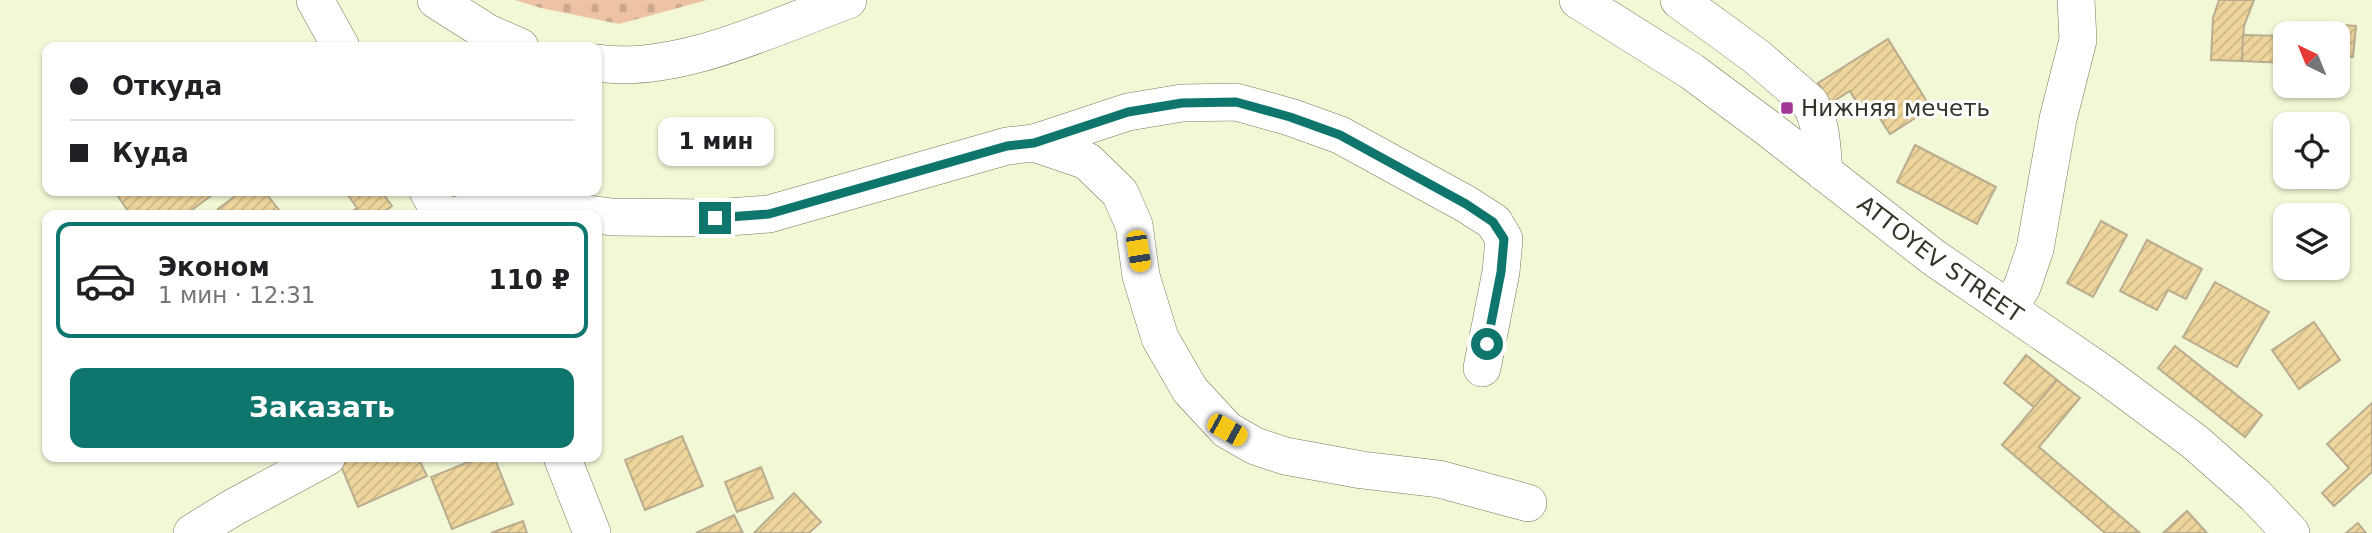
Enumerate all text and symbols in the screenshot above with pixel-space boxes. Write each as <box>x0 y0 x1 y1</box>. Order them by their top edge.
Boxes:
north arrow <box>2273 21 2350 98</box>
map controls <box>2273 21 2350 280</box>
text: Откуда <box>112 71 222 101</box>
place label: Нижняя мечеть <box>1801 95 1990 121</box>
marker: Нижняя мечеть <box>1779 100 1795 116</box>
button: locate <box>2273 112 2350 189</box>
callout: 1 мин <box>657 116 773 166</box>
text: 1 мин <box>679 128 753 154</box>
text: Куда <box>112 138 189 168</box>
street label: ATTOYEV STREET <box>1853 190 2029 328</box>
route end <box>699 202 731 234</box>
button: layers <box>2273 203 2350 280</box>
car <box>1125 229 1152 273</box>
icon: car <box>74 249 137 312</box>
text: Эконом <box>158 252 270 282</box>
text: 110 ₽ <box>489 265 570 295</box>
text: 1 мин · 12:31 <box>158 282 316 308</box>
route start <box>1471 328 1503 360</box>
button: Заказать <box>70 368 574 448</box>
car <box>1204 411 1251 449</box>

